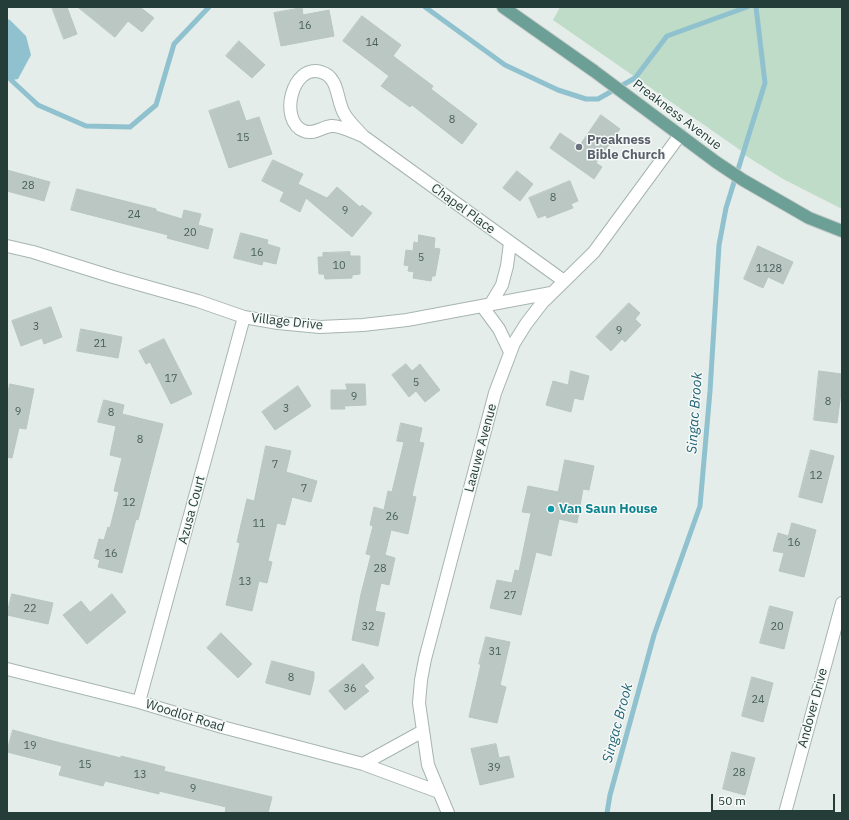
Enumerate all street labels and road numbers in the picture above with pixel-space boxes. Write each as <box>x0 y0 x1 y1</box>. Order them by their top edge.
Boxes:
street label: Preakness Avenue <box>630 77 724 153</box>
street label: Chapel Place <box>428 180 498 238</box>
street label: Village Drive <box>250 310 324 334</box>
street label: Laauwe Avenue <box>462 402 500 494</box>
street label: Azusa Court <box>175 474 209 546</box>
street label: Andover Drive <box>795 666 831 750</box>
street label: Woodlot Road <box>144 697 226 735</box>

